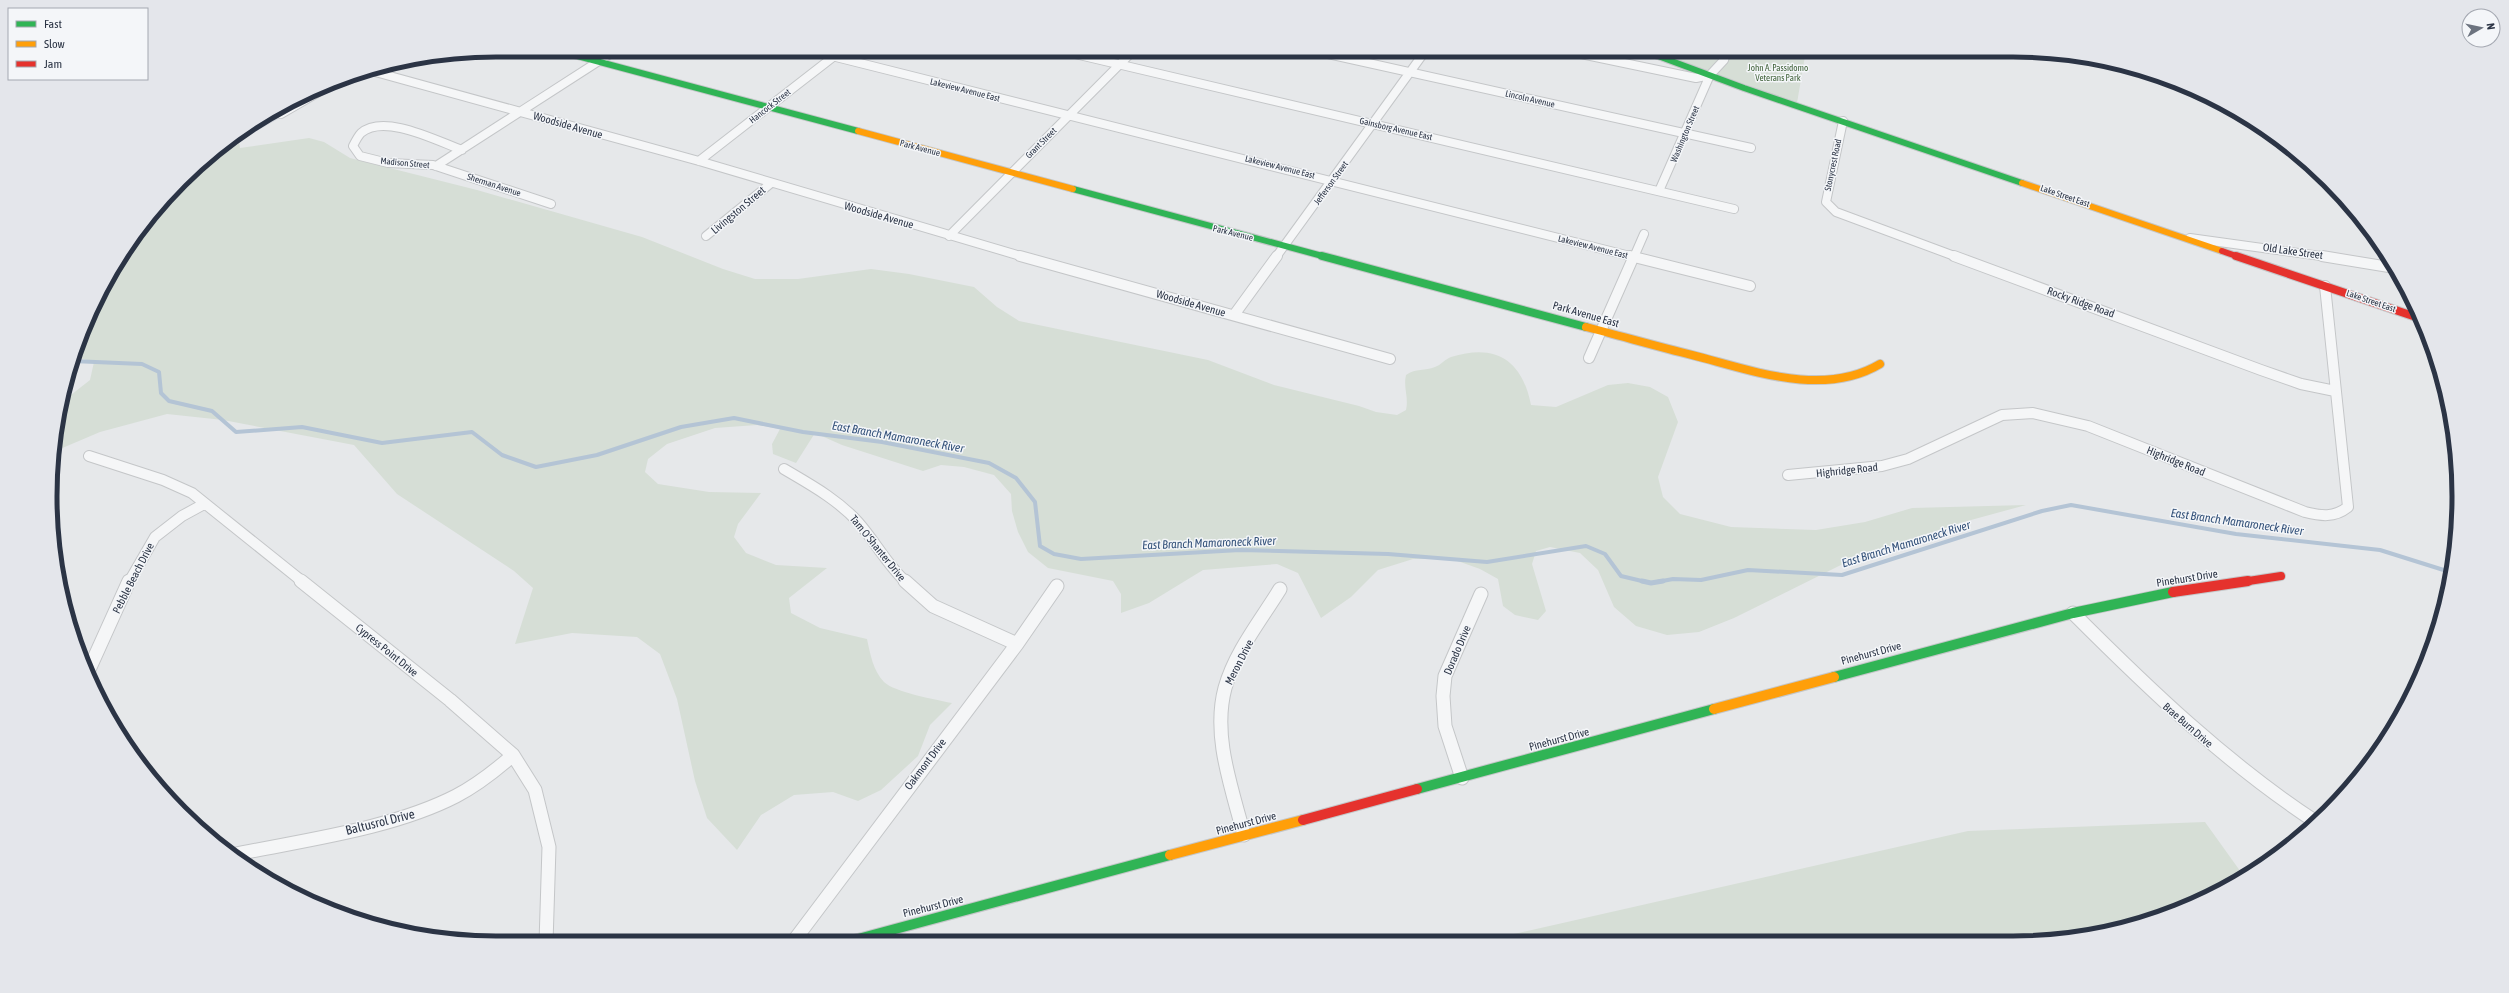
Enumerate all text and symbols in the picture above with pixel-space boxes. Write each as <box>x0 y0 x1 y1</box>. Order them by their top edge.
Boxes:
legend <box>8 8 148 80</box>
north arrow <box>2461 8 2501 48</box>
text: Fast <box>44 17 62 31</box>
text: N <box>2484 22 2497 31</box>
text: Slow <box>44 37 65 51</box>
text: Jam <box>44 57 62 71</box>
park label: John A. Passidomo Veterans Park <box>1748 63 1808 83</box>
street label: Lakeview Avenue East <box>929 76 1001 104</box>
street label: Hancock Street <box>747 87 793 125</box>
street label: Lincoln Avenue <box>1504 88 1556 110</box>
street label: Washington Street <box>1669 104 1702 164</box>
street label: Woodside Avenue <box>532 109 604 141</box>
street label: Gainsborg Avenue East <box>1359 116 1434 142</box>
street label: Grant Street <box>1024 125 1059 160</box>
street label: Park Avenue <box>899 138 941 158</box>
street label: Stonycrest Road <box>1823 138 1843 192</box>
street label: Lakeview Avenue East <box>1244 153 1316 181</box>
street label: Madison Street <box>380 156 430 170</box>
street label: Jefferson Street <box>1312 159 1350 207</box>
street label: Sherman Avenue <box>466 172 522 198</box>
street label: Lake Street East <box>2039 183 2091 209</box>
street label: Livingston Street <box>708 184 768 236</box>
street label: Woodside Avenue <box>843 199 915 231</box>
street label: Park Avenue <box>1212 223 1254 243</box>
street label: Lakeview Avenue East <box>1557 233 1629 261</box>
street label: Old Lake Street <box>2262 241 2324 261</box>
street label: Rocky Ridge Road <box>2046 284 2116 320</box>
street label: Woodside Avenue <box>1155 287 1227 319</box>
street label: Lake Street East <box>2345 288 2397 314</box>
street label: Park Avenue East <box>1551 299 1621 329</box>
water label: East Branch Mamaroneck River <box>831 418 966 456</box>
street label: Highridge Road <box>2145 444 2207 478</box>
street label: Highridge Road <box>1816 461 1878 479</box>
water label: East Branch Mamaroneck River <box>2170 506 2305 538</box>
street label: Tam O'Shanter Drive <box>848 513 908 583</box>
water label: East Branch Mamaroneck River <box>1840 518 1972 570</box>
water label: East Branch Mamaroneck River <box>1142 534 1277 552</box>
street label: Pebble Beach Drive <box>110 541 156 615</box>
street label: Pinehurst Drive <box>2156 567 2218 589</box>
street label: Cypress Point Drive <box>353 621 421 679</box>
street label: Dorado Drive <box>1441 623 1473 677</box>
street label: Meron Drive <box>1223 637 1255 687</box>
street label: Pinehurst Drive <box>1840 639 1902 667</box>
street label: Brae Burn Drive <box>2161 700 2215 750</box>
street label: Pinehurst Drive <box>1528 725 1590 753</box>
street label: Oakmont Drive <box>902 736 948 792</box>
street label: Baltusrol Drive <box>344 806 416 838</box>
street label: Pinehurst Drive <box>1215 809 1277 837</box>
street label: Pinehurst Drive <box>902 893 964 919</box>

